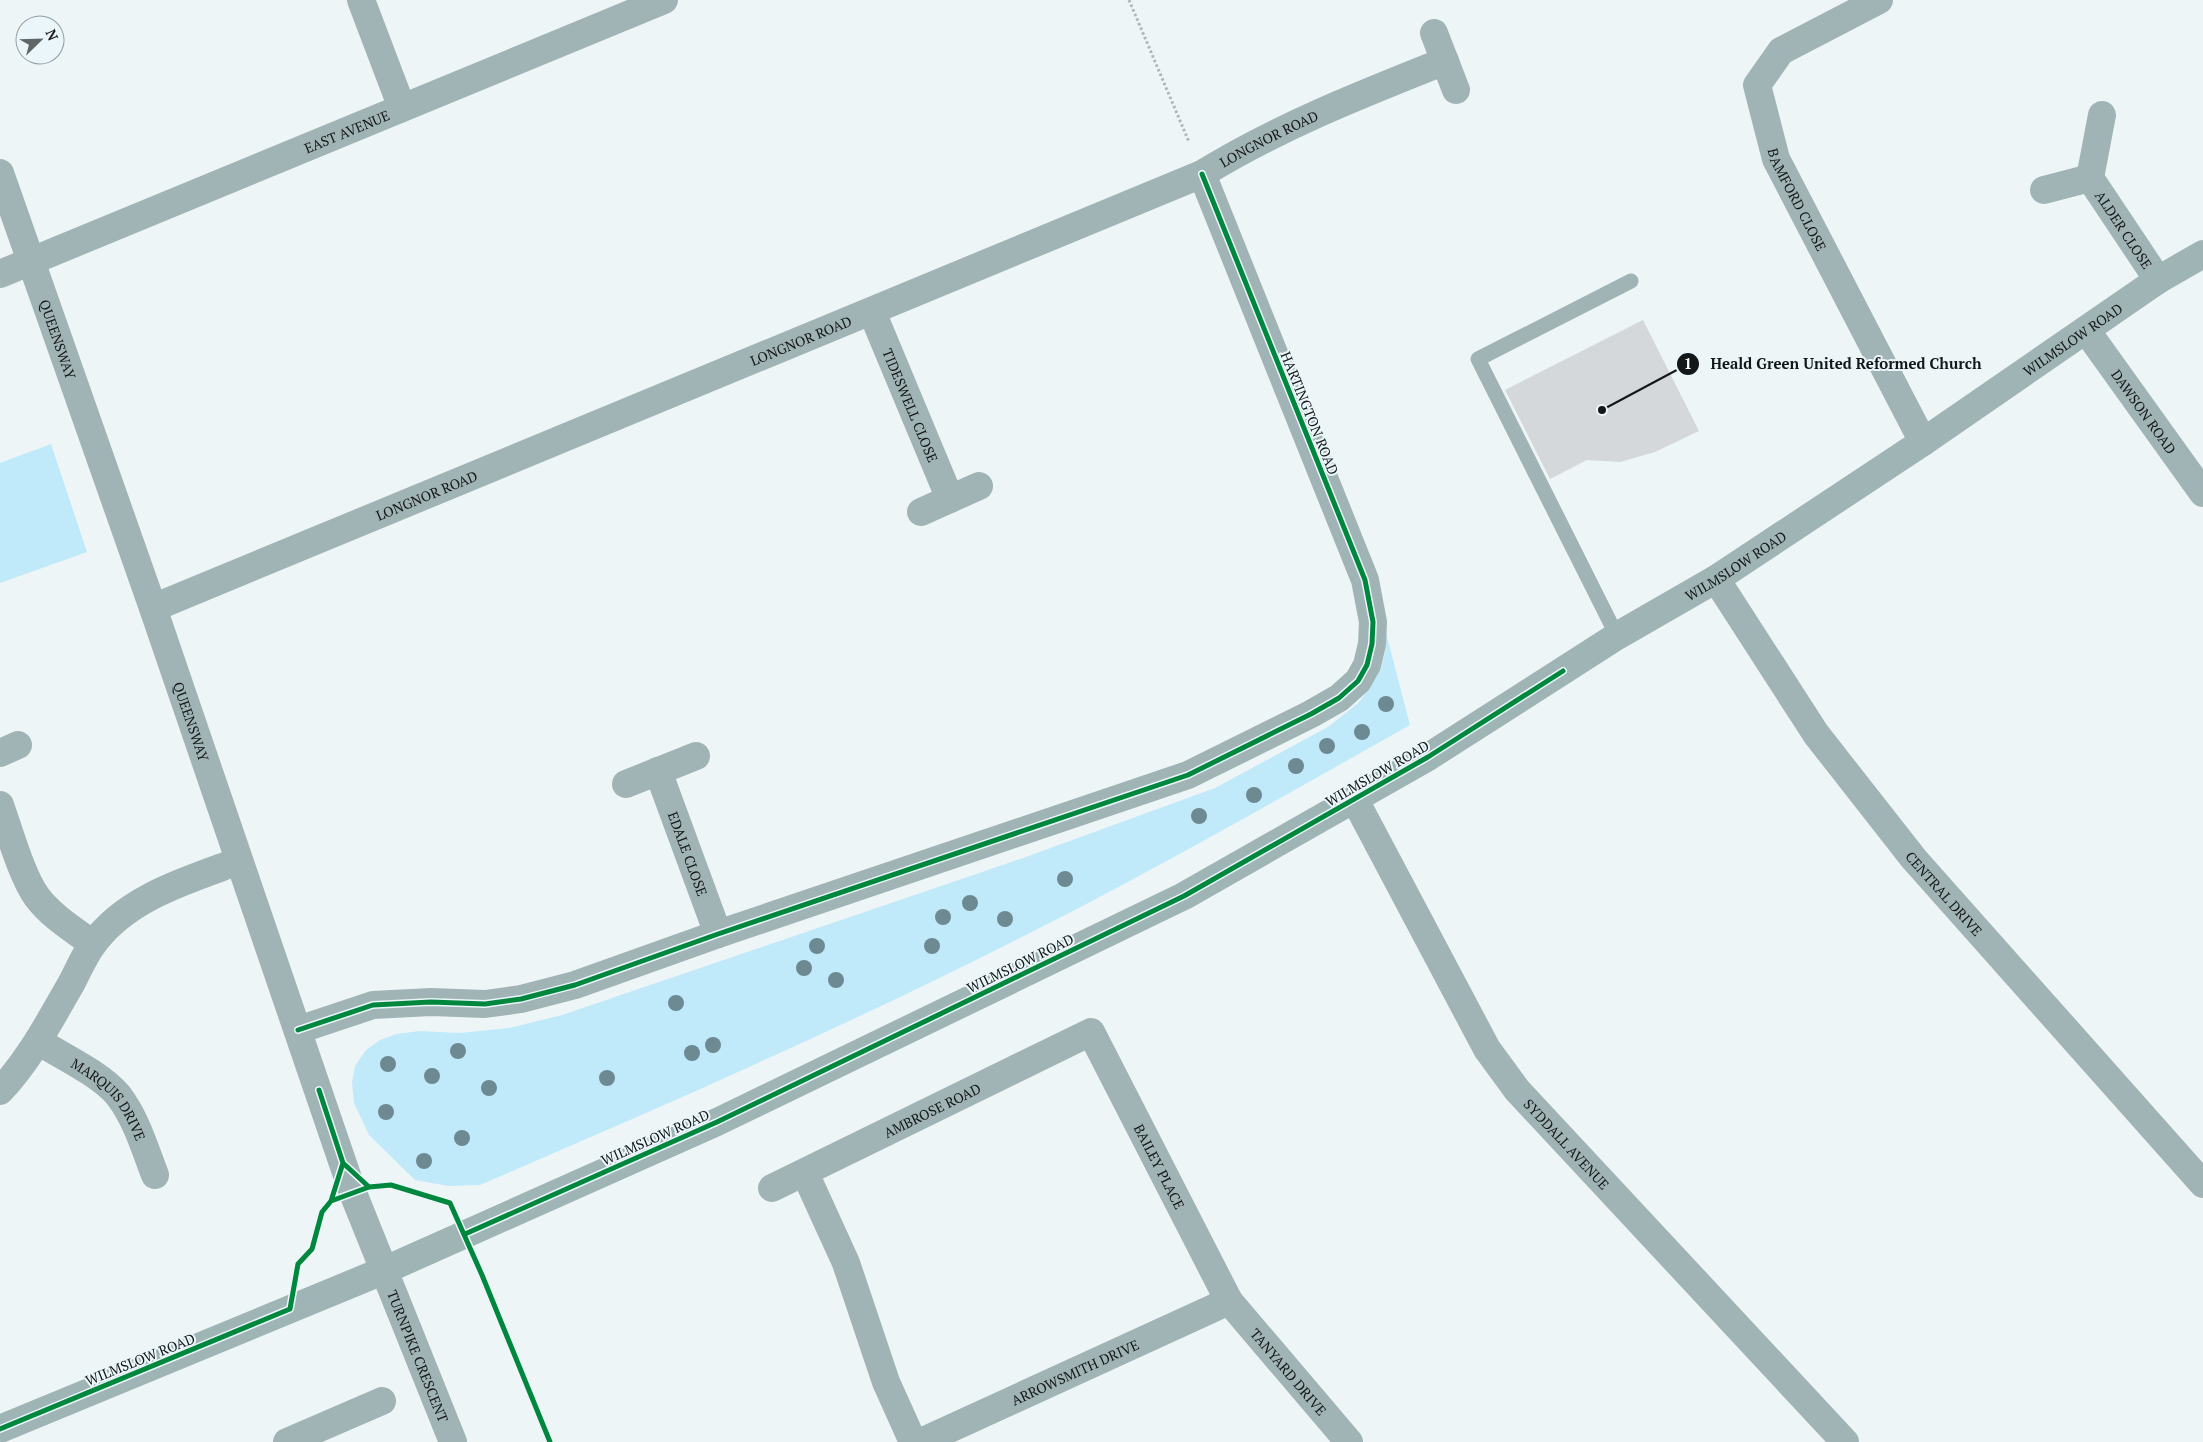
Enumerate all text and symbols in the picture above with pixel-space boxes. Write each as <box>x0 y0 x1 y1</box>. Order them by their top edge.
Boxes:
north arrow <box>15 15 65 65</box>
text: N <box>42 26 63 44</box>
street label: EAST AVENUE <box>301 105 392 157</box>
street label: LONGNOR ROAD <box>1216 105 1321 171</box>
street label: BAMFORD CLOSE <box>1764 146 1831 254</box>
street label: ALDER CLOSE <box>2091 187 2157 272</box>
street label: QUEENSWAY <box>36 297 81 382</box>
street label: WILMSLOW ROAD <box>2019 298 2126 380</box>
street label: LONGNOR ROAD <box>747 311 854 369</box>
street label: TIDESWELL CLOSE <box>879 345 943 465</box>
street label: HARTINGTON ROAD <box>1277 349 1343 478</box>
callout: Heald Green United Reformed Church <box>1676 349 1992 379</box>
text: 1 <box>1684 353 1692 373</box>
text: Heald Green United Reformed Church <box>1710 353 1982 373</box>
street label: DAWSON ROAD <box>2108 365 2181 457</box>
street label: LONGNOR ROAD <box>373 465 480 524</box>
street label: WILMSLOW ROAD <box>1681 526 1790 605</box>
street label: QUEENSWAY <box>169 679 215 765</box>
street label: WILMSLOW ROAD <box>1322 736 1432 810</box>
street label: EDALE CLOSE <box>664 809 713 898</box>
street label: CENTRAL DRIVE <box>1902 847 1987 940</box>
street label: WILMSLOW ROAD <box>963 929 1077 997</box>
street label: MARQUIS DRIVE <box>68 1053 151 1143</box>
street label: AMBROSE ROAD <box>880 1078 984 1142</box>
street label: SYDDALL AVENUE <box>1520 1094 1614 1193</box>
street label: WILMSLOW ROAD <box>598 1105 712 1169</box>
street label: BAILEY PLACE <box>1130 1120 1190 1212</box>
street label: TURNPIKE CRESCENT <box>383 1287 454 1425</box>
street label: TANYARD DRIVE <box>1247 1324 1331 1419</box>
street label: WILMSLOW ROAD <box>82 1328 198 1390</box>
street label: ARROWSMITH DRIVE <box>1008 1334 1142 1409</box>

